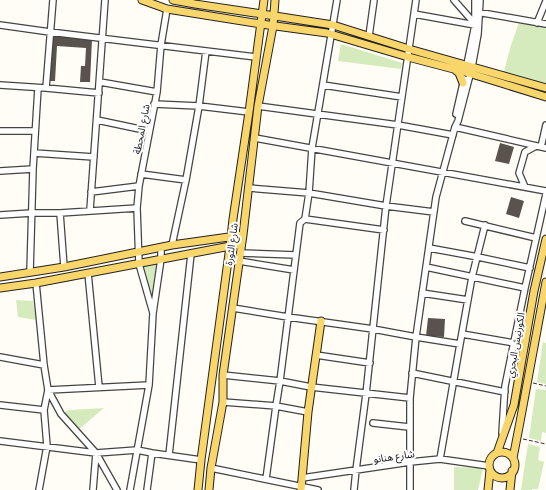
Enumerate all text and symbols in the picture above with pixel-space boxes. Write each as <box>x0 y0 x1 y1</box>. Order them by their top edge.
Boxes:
street label: شارع المحطة <box>129 102 154 156</box>
street label: شارع الثورة <box>221 222 242 266</box>
street label: الكورنيش البحري <box>502 311 529 379</box>
street label: شارع هنانو <box>372 446 416 467</box>

